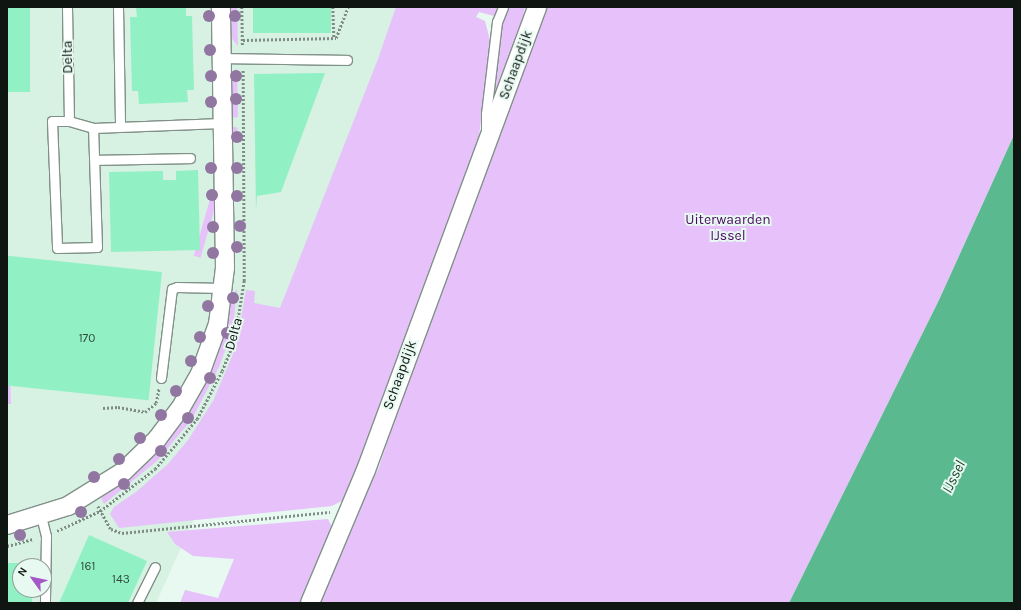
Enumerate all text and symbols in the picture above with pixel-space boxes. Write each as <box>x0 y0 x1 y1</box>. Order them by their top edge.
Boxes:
street label: Schaapdijk <box>496 28 536 102</box>
street label: Delta <box>59 40 77 74</box>
park label: Uiterwaarden IJssel <box>685 212 771 244</box>
street label: Delta <box>222 316 246 352</box>
house number: 170 <box>79 332 95 346</box>
street label: Schaapdijk <box>380 338 420 412</box>
water label: IJssel <box>938 458 970 496</box>
north arrow <box>12 558 52 598</box>
house number: 161 <box>81 560 95 574</box>
text: N <box>15 565 30 579</box>
house number: 143 <box>112 573 130 587</box>

